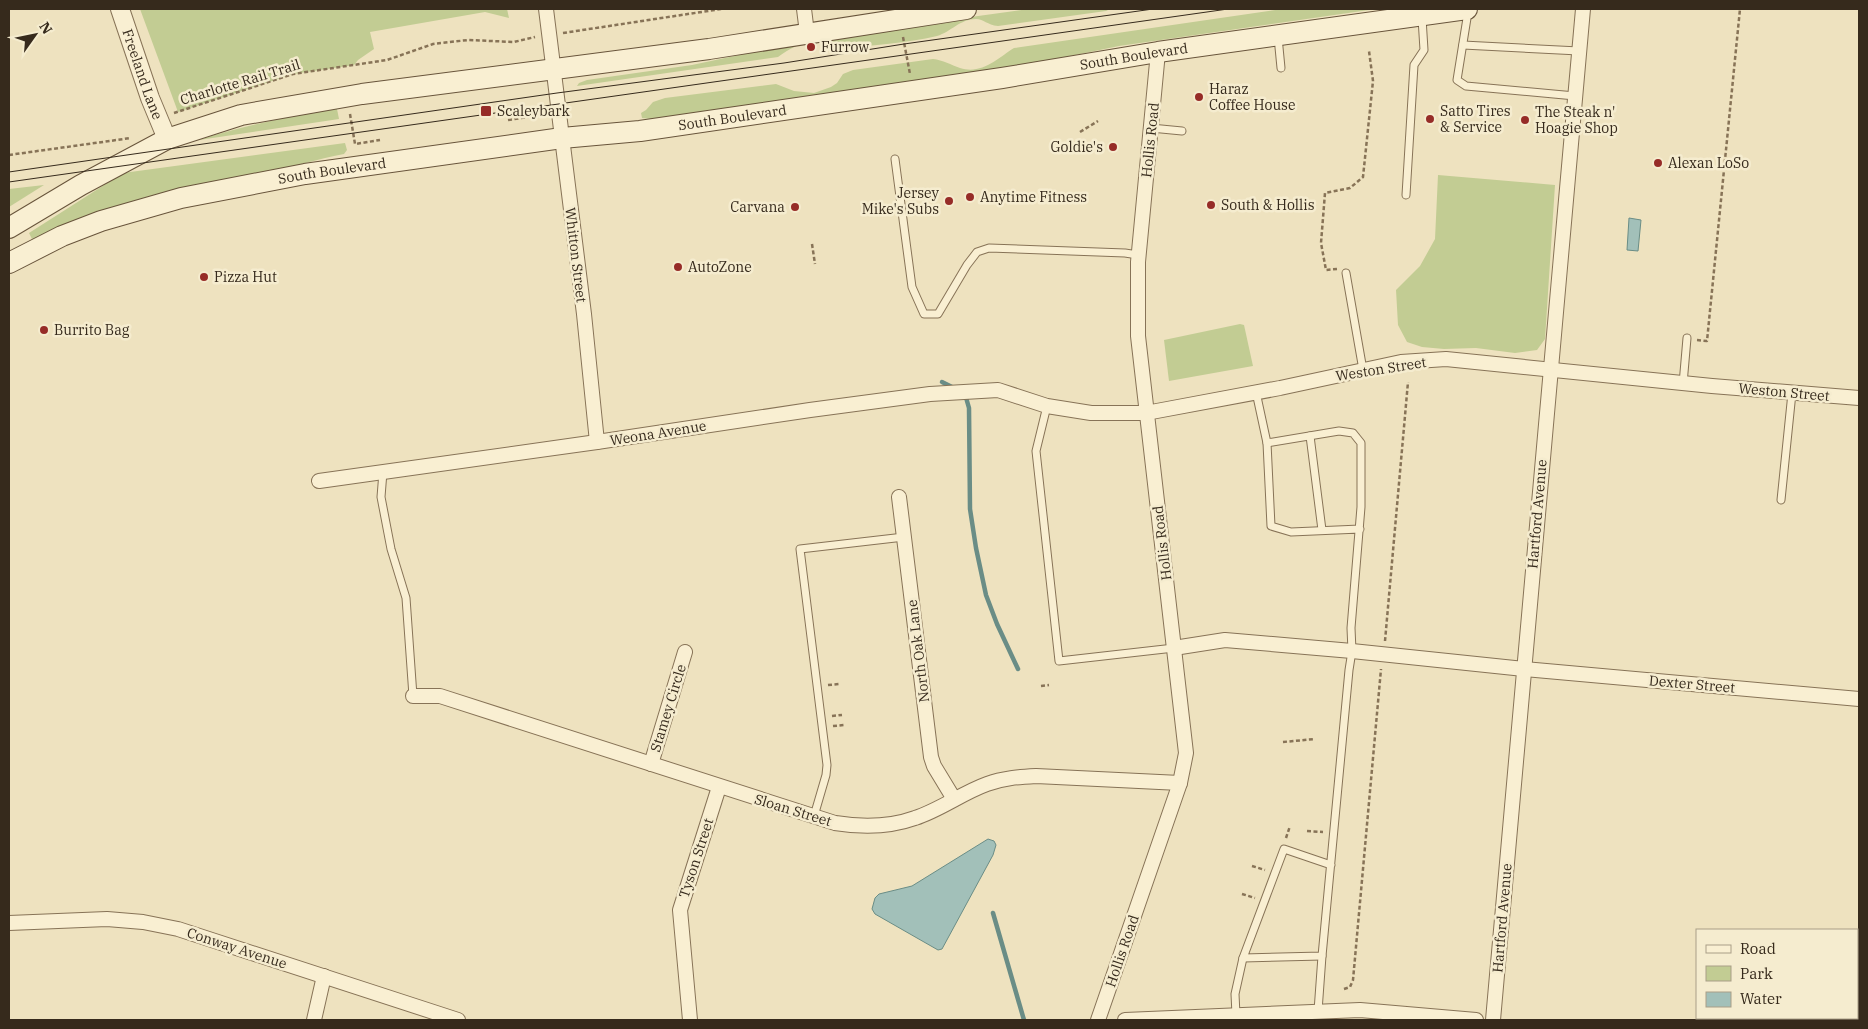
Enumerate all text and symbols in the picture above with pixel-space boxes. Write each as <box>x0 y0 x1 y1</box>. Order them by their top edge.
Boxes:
north arrow <box>10 10 60 60</box>
text: N <box>35 18 56 37</box>
street label: Freeland Lane <box>118 27 167 122</box>
place label: Furrow <box>821 38 869 56</box>
street label: South Boulevard <box>1078 39 1189 74</box>
marker: Furrow <box>805 41 817 53</box>
street label: Charlotte Rail Trail <box>178 55 302 109</box>
place label: Haraz Coffee House <box>1209 80 1295 114</box>
marker: Haraz Coffee House <box>1193 91 1205 103</box>
street label: South Boulevard <box>677 101 788 134</box>
street label: Hollis Road <box>1137 101 1163 178</box>
place label: Scaleybark <box>497 102 571 120</box>
place label: Satto Tires & Service <box>1440 102 1511 136</box>
place label: The Steak n' Hoagie Shop <box>1535 103 1618 137</box>
marker: Scaleybark <box>479 104 493 118</box>
marker: Satto Tires & Service <box>1424 113 1436 125</box>
marker: The Steak n' Hoagie Shop <box>1519 114 1531 126</box>
place label: Goldie's <box>1050 138 1103 156</box>
marker: Goldie's <box>1107 141 1119 153</box>
street label: South Boulevard <box>276 154 388 188</box>
place label: Alexan LoSo <box>1668 154 1749 172</box>
marker: Alexan LoSo <box>1652 157 1664 169</box>
place label: Jersey Mike's Subs <box>862 184 940 218</box>
place label: Anytime Fitness <box>980 188 1087 206</box>
marker: Anytime Fitness <box>964 191 976 203</box>
marker: Jersey Mike's Subs <box>943 195 955 207</box>
place label: South & Hollis <box>1221 196 1315 214</box>
place label: Carvana <box>730 198 785 216</box>
marker: South & Hollis <box>1205 199 1217 211</box>
marker: Carvana <box>789 201 801 213</box>
street label: Whitton Street <box>561 206 591 304</box>
place label: AutoZone <box>688 258 752 276</box>
marker: AutoZone <box>672 261 684 273</box>
place label: Pizza Hut <box>214 268 277 286</box>
marker: Pizza Hut <box>198 271 210 283</box>
place label: Burrito Bag <box>54 321 130 339</box>
marker: Burrito Bag <box>38 324 50 336</box>
street label: Weston Street <box>1334 353 1428 385</box>
street label: Weston Street <box>1738 379 1830 405</box>
street label: Weona Avenue <box>609 416 707 450</box>
street label: Hartford Avenue <box>1523 459 1551 569</box>
street label: Hollis Road <box>1148 504 1176 581</box>
street label: North Oak Lane <box>903 599 933 703</box>
street label: Stamey Circle <box>646 662 690 754</box>
street label: Dexter Street <box>1648 671 1736 697</box>
street label: Sloan Street <box>752 790 834 830</box>
street label: Tyson Street <box>675 816 717 900</box>
street label: Hartford Avenue <box>1488 863 1516 973</box>
street label: Hollis Road <box>1101 912 1143 989</box>
street label: Conway Avenue <box>185 923 289 973</box>
legend <box>1696 929 1858 1019</box>
text: Road <box>1740 939 1776 958</box>
text: Park <box>1740 964 1773 983</box>
text: Water <box>1740 989 1782 1008</box>

